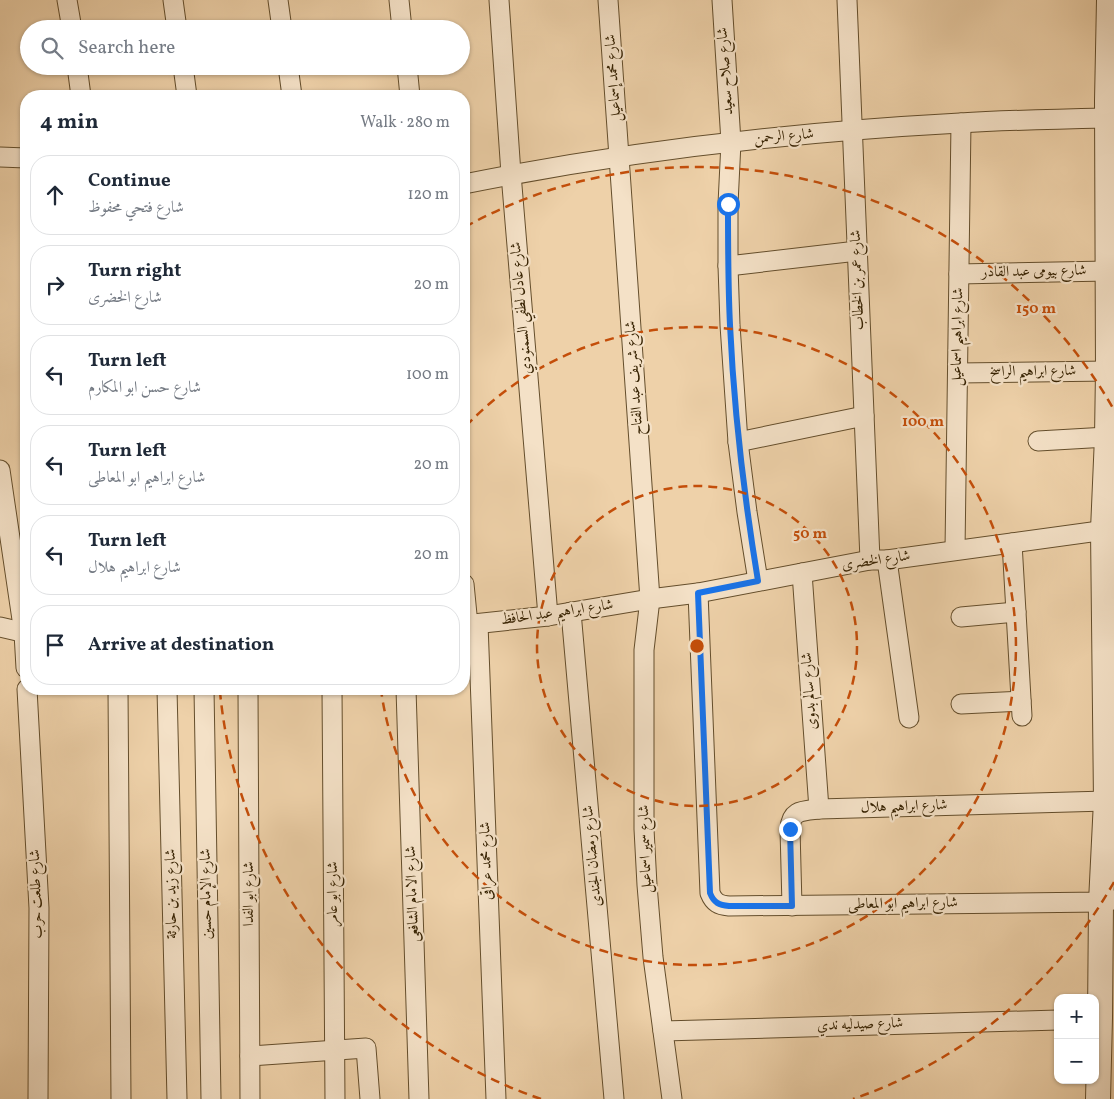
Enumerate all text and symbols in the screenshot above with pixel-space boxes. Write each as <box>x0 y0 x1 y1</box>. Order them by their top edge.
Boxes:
search box <box>20 20 470 75</box>
street label: شارع صلاح سعيد <box>712 27 741 115</box>
street label: شارع محمد إسماعيل <box>600 33 629 122</box>
icon: search <box>38 34 66 62</box>
text: Search here <box>78 35 175 61</box>
text: 4 min <box>40 108 99 137</box>
text: Walk · 280 m <box>360 112 450 134</box>
street label: شارع الرحمن <box>753 124 815 151</box>
text: Continue <box>88 168 171 194</box>
icon: ahead <box>41 181 69 209</box>
text: 120 m <box>407 184 449 206</box>
route start <box>717 193 740 216</box>
text: شارع فتحي محفوظ <box>88 197 184 219</box>
street label: شارع عمر بن الخطاب <box>846 229 871 330</box>
street label: شارع عادل لطفي السمنودي <box>506 241 540 375</box>
text: Turn right <box>88 258 181 284</box>
street label: شارع بيومى عبد القادر <box>979 261 1087 284</box>
icon: right <box>41 271 69 299</box>
text: 20 m <box>414 274 449 296</box>
text: شارع الخضرى <box>88 287 162 309</box>
street label: شارع ابراهيم اسماعيل <box>947 288 972 386</box>
text: 150 m <box>1016 299 1056 320</box>
street label: شارع شريف عبد الفتاح <box>621 320 650 436</box>
text: Turn left <box>88 348 167 374</box>
icon: left <box>41 361 69 389</box>
street label: شارع ابراهيم الراسخ <box>990 361 1077 386</box>
text: 100 m <box>406 364 449 386</box>
text: شارع حسن ابو المكارم <box>88 377 201 399</box>
text: 100 m <box>902 412 945 433</box>
text: Turn left <box>88 438 167 464</box>
icon: left <box>41 451 69 479</box>
text: 20 m <box>414 454 449 476</box>
text: شارع ابراهيم ابو المعاطى <box>88 467 205 489</box>
text: 50 m <box>793 524 827 545</box>
text: Turn left <box>88 528 167 554</box>
icon: left <box>41 541 69 569</box>
text: 20 m <box>414 544 449 566</box>
street label: شارع الخضرى <box>840 546 912 577</box>
text: شارع ابراهيم هلال <box>88 557 181 579</box>
street label: شارع ابراهيم عبد الحافظ <box>499 595 615 634</box>
icon: arrive <box>41 631 69 659</box>
text: Arrive at destination <box>88 632 274 658</box>
centre of rings <box>688 637 706 655</box>
street label: شارع سالم بدوى <box>797 651 824 731</box>
street label: شارع ابراهيم هلال <box>860 795 948 822</box>
street label: شارع رمضان الجندى <box>578 804 609 908</box>
street label: شارع سمير اسماعيل <box>634 804 659 894</box>
route end <box>779 818 802 841</box>
street label: شارع محمد عراقى <box>475 821 500 900</box>
street label: شارع الامام الشافعى <box>401 845 426 943</box>
street label: شارع الإمام حسين <box>196 848 219 940</box>
street label: شارع طلعت حرب <box>25 849 50 939</box>
street label: شارع زيد بن حارثة <box>161 849 184 939</box>
street label: شارع ابو الفدا <box>239 861 261 927</box>
street label: شارع ابو عامر <box>323 862 345 926</box>
street label: شارع ابراهيم ابو المعاطى <box>848 893 958 918</box>
map controls <box>1054 994 1099 1084</box>
button: + <box>1054 994 1099 1039</box>
street label: شارع صيدليه ندي <box>816 1013 904 1038</box>
button: − <box>1054 1039 1099 1084</box>

